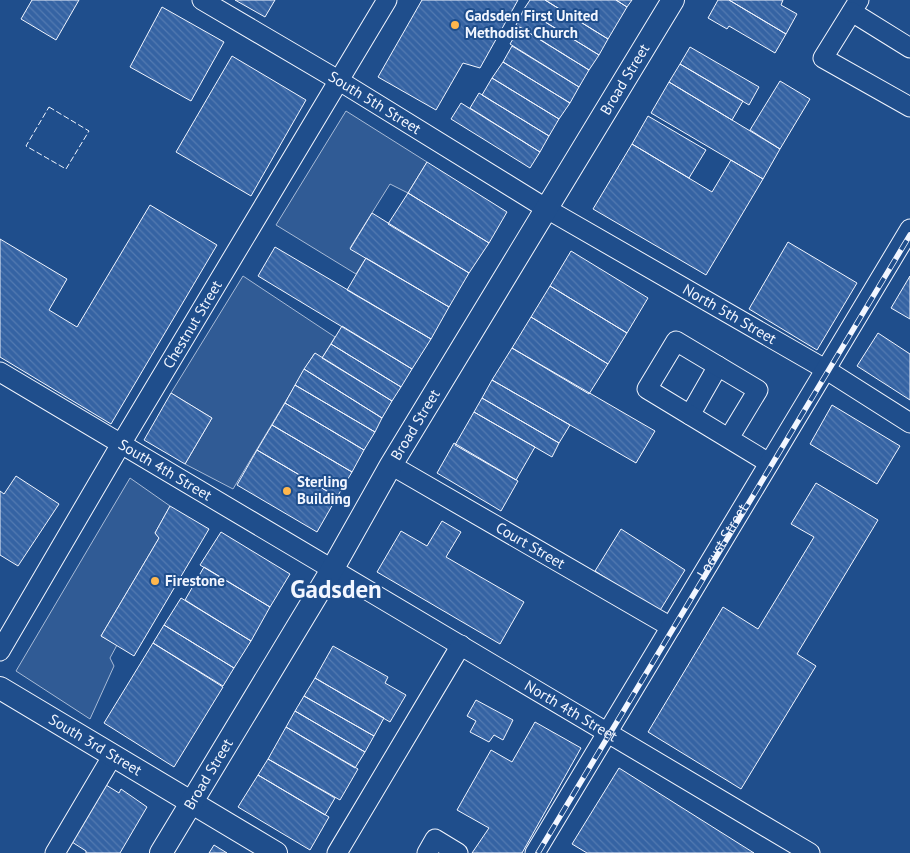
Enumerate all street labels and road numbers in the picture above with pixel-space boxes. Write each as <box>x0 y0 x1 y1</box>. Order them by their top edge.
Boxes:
street label: Broad Street <box>596 40 653 118</box>
street label: South 5th Street <box>325 67 425 138</box>
street label: Chestnut Street <box>158 277 226 372</box>
street label: North 5th Street <box>680 279 780 348</box>
street label: Broad Street <box>386 386 444 464</box>
street label: South 4th Street <box>115 435 215 505</box>
street label: Locust Street <box>692 500 752 581</box>
street label: Court Street <box>492 518 569 573</box>
street label: North 4th Street <box>521 676 621 746</box>
street label: South 3rd Street <box>46 709 146 780</box>
street label: Broad Street <box>179 735 237 813</box>

